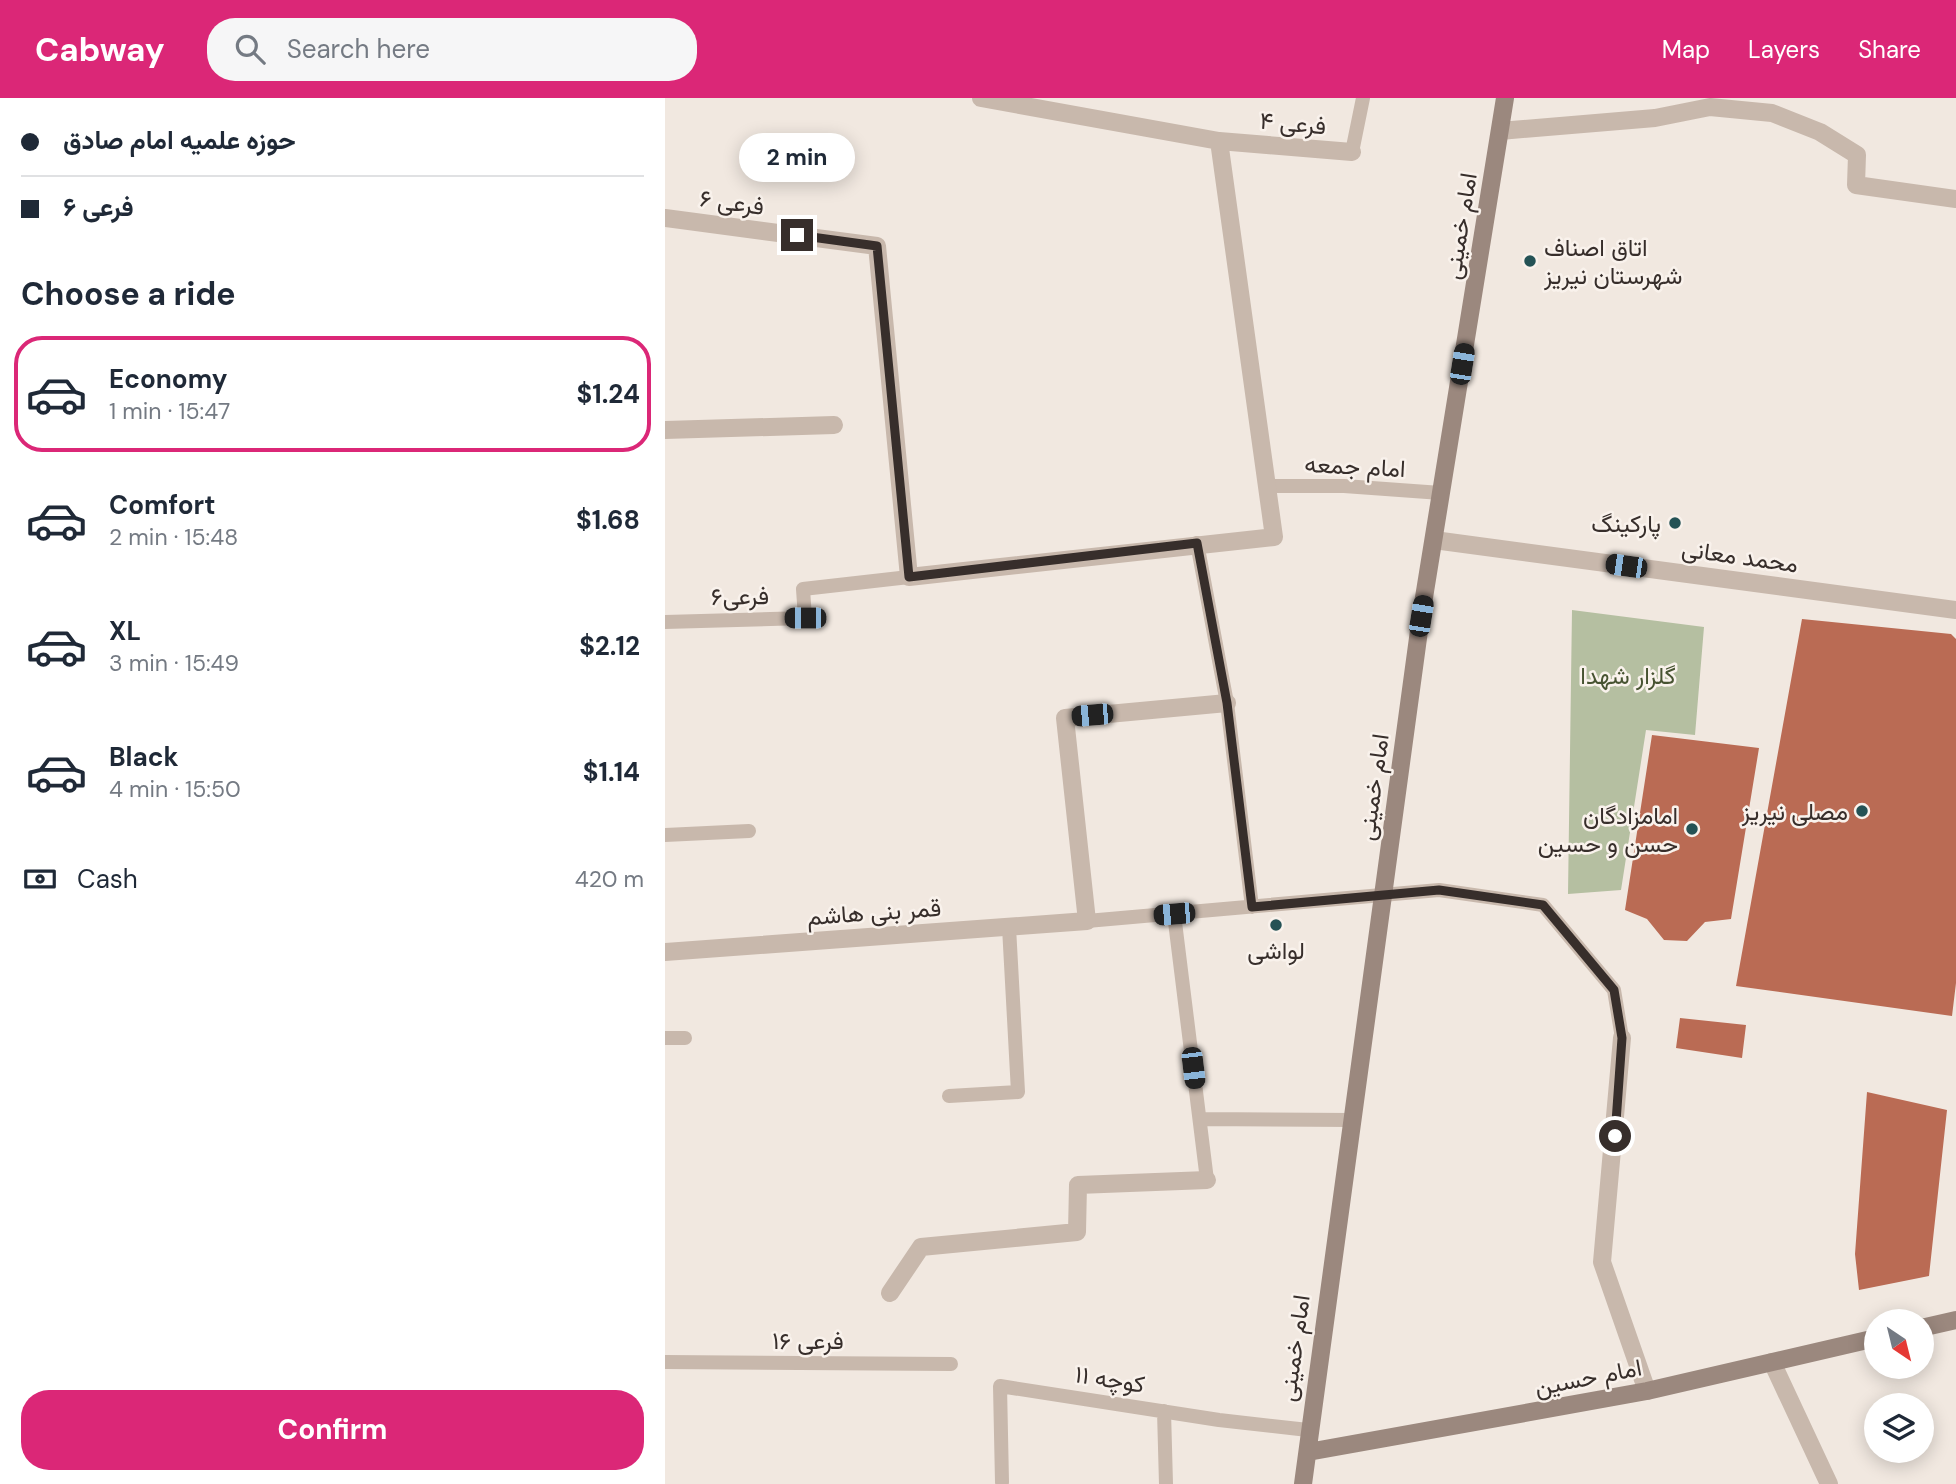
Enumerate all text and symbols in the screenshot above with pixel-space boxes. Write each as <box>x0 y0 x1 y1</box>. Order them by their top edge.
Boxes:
search box <box>207 18 697 81</box>
text: Cabway <box>35 28 165 71</box>
icon: search <box>231 30 269 68</box>
text: Search here <box>287 32 430 66</box>
text: Map <box>1662 34 1710 65</box>
text: Layers <box>1748 34 1820 65</box>
text: Share <box>1858 34 1921 65</box>
street label: فرعی ۴ <box>1258 105 1328 141</box>
text: حوزه علمیه امام صادق <box>63 123 296 157</box>
callout: 2 min <box>739 134 855 183</box>
text: 2 min <box>767 142 827 172</box>
street label: امام خمینی <box>1436 170 1485 282</box>
street label: فرعی ۶ <box>698 182 766 222</box>
text: فرعی ۶ <box>63 190 134 224</box>
route end <box>781 219 813 251</box>
place label: اتاق اصناف شهرستان نیریز <box>1543 232 1683 291</box>
marker: اتاق اصناف شهرستان نیریز <box>1522 253 1538 269</box>
text: Choose a ride <box>21 273 236 315</box>
car <box>1449 342 1476 386</box>
text: Economy <box>109 362 227 396</box>
icon: car <box>25 363 88 426</box>
text: $1.24 <box>577 377 640 411</box>
text: 1 min · 15:47 <box>109 396 230 426</box>
street label: امام جمعه <box>1304 448 1406 485</box>
text: Comfort <box>109 488 215 522</box>
icon: car <box>25 489 88 552</box>
text: $1.68 <box>576 503 640 537</box>
place label: پارکینگ <box>1591 508 1661 540</box>
marker: پارکینگ <box>1667 515 1683 531</box>
text: 2 min · 15:48 <box>109 522 238 552</box>
street label: محمد معانی <box>1680 532 1800 580</box>
car <box>1604 553 1649 579</box>
street label: فرعی۶ <box>711 580 769 612</box>
car <box>1408 594 1435 638</box>
car <box>785 608 827 629</box>
text: XL <box>109 614 141 648</box>
icon: car <box>25 615 88 678</box>
text: $2.12 <box>579 629 640 663</box>
text: 3 min · 15:49 <box>109 648 239 678</box>
park label: گلزار شهدا <box>1580 660 1676 691</box>
car <box>1071 703 1114 727</box>
street label: امام خمینی <box>1350 732 1397 843</box>
text: Black <box>109 740 179 774</box>
icon: car <box>25 741 88 804</box>
text: $1.14 <box>583 755 640 789</box>
text: 4 min · 15:50 <box>109 774 241 804</box>
place label: مصلی نیریز <box>1741 796 1848 827</box>
place label: امامزادگان حسن و حسین <box>1538 800 1678 859</box>
marker: مصلی نیریز <box>1854 803 1870 819</box>
marker: امامزادگان حسن و حسین <box>1684 821 1700 837</box>
icon: cash <box>21 860 59 898</box>
text: Cash <box>77 862 138 896</box>
text: 420 m <box>575 864 644 894</box>
street label: قمر بنی هاشم <box>806 892 942 933</box>
car <box>1153 902 1196 926</box>
marker: لواشی <box>1268 917 1284 933</box>
place label: لواشی <box>1247 935 1305 966</box>
car <box>1181 1046 1206 1090</box>
route start <box>1599 1120 1631 1152</box>
street label: امام خمینی <box>1271 1293 1318 1404</box>
north arrow <box>1864 1309 1934 1379</box>
map controls <box>1864 1309 1934 1463</box>
street label: فرعی ۱۶ <box>772 1325 844 1356</box>
street label: امام حسین <box>1532 1351 1644 1404</box>
street label: کوچه ۱۱ <box>1073 1358 1147 1401</box>
button: Confirm <box>21 1390 644 1470</box>
button: layers <box>1864 1393 1934 1463</box>

